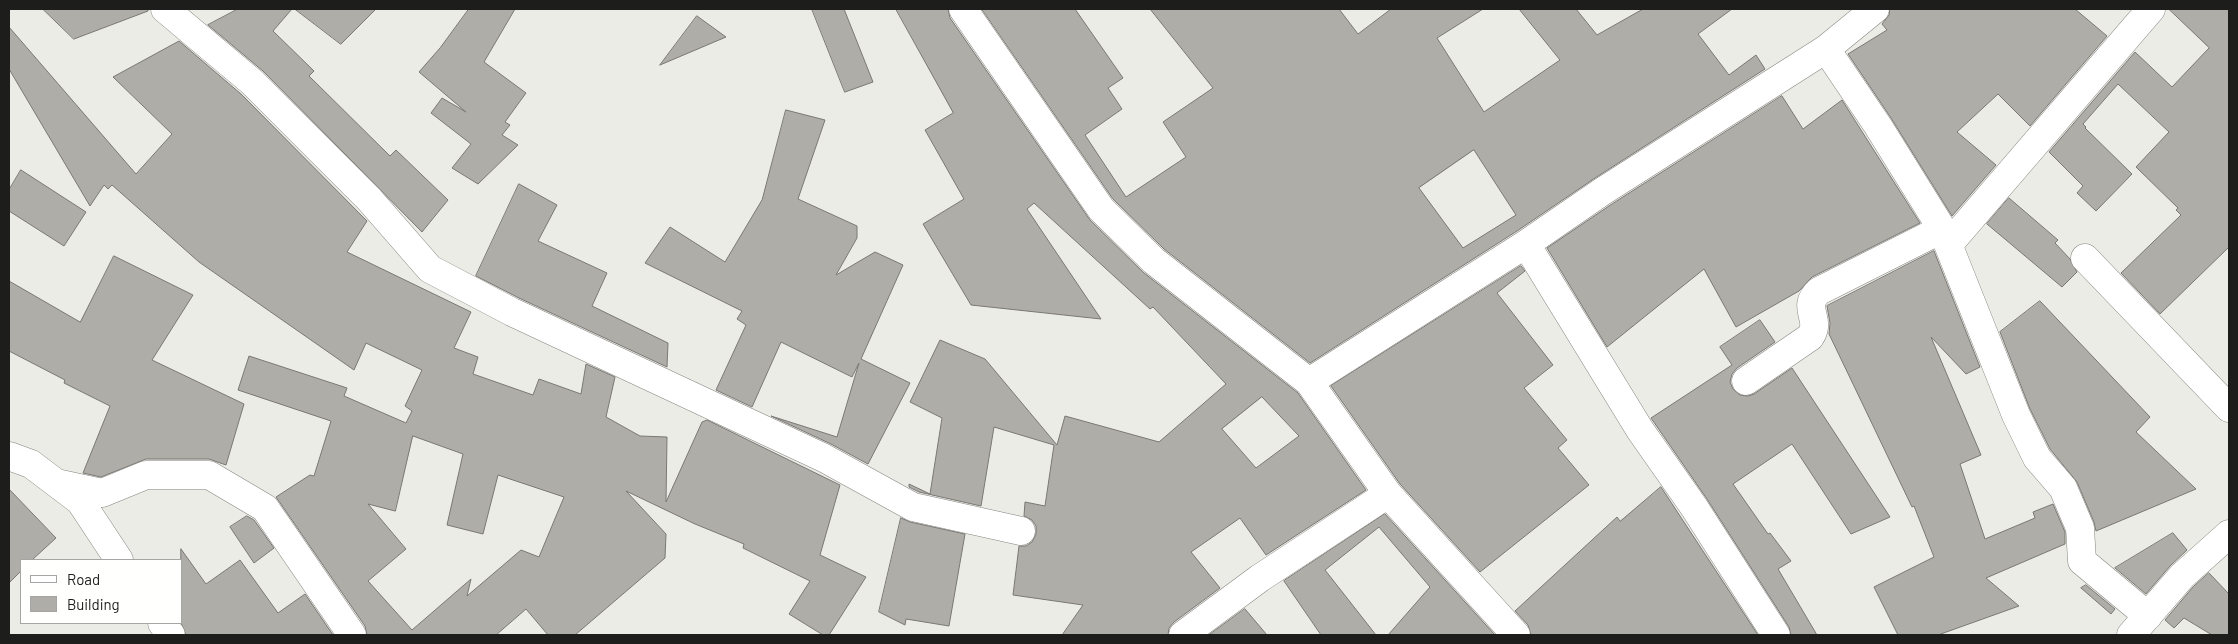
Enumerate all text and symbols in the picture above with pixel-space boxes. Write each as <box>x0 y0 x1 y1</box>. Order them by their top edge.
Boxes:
legend <box>20 559 182 624</box>
text: Road <box>67 570 100 588</box>
text: Building <box>67 595 120 613</box>

